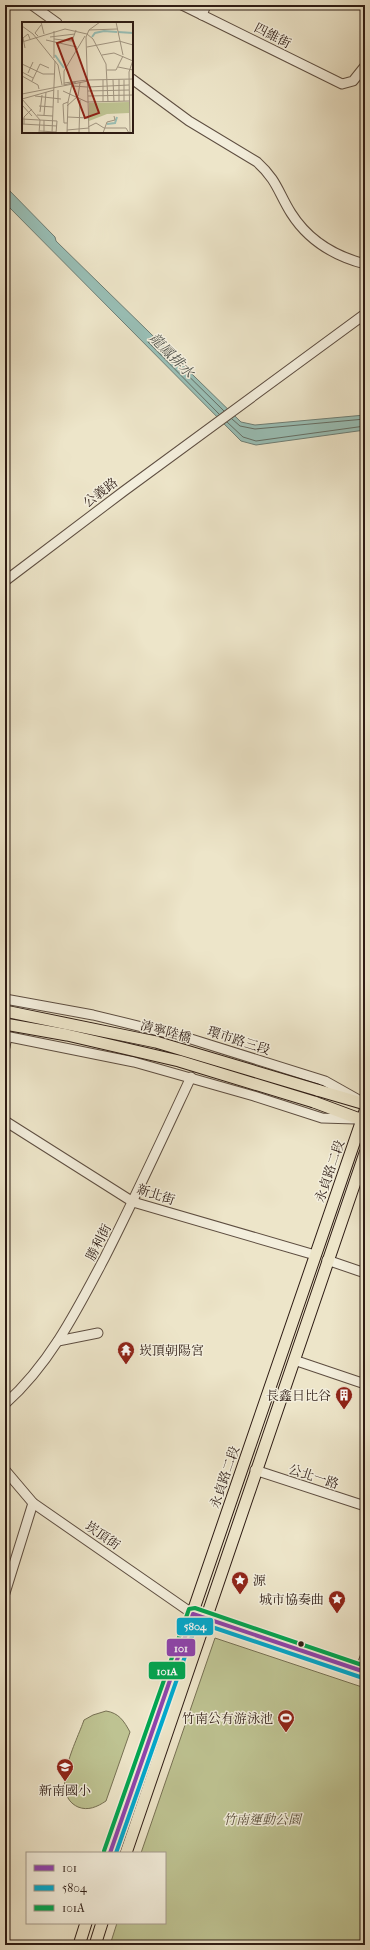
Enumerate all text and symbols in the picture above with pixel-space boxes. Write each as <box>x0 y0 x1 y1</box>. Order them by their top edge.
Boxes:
street label: 四維街 <box>252 20 294 51</box>
inset map <box>22 22 133 133</box>
water label: 龍鳳排水 <box>146 330 199 383</box>
street label: 公義路 <box>80 475 120 510</box>
street label: 清寧陸橋 <box>139 1018 193 1045</box>
street label: 環市路三段 <box>206 1023 272 1058</box>
street label: 永貞路二段 <box>312 1138 347 1204</box>
street label: 新北街 <box>135 1181 177 1208</box>
street label: 勝利街 <box>83 1221 114 1263</box>
temple icon: 崁頂朝陽宮 <box>116 1340 136 1365</box>
place label: 崁頂朝陽宮 <box>139 1343 204 1358</box>
building icon: 長鑫日比谷 <box>334 1385 354 1410</box>
place label: 長鑫日比谷 <box>266 1388 331 1403</box>
street label: 永貞路二段 <box>207 1444 242 1510</box>
street label: 公北一路 <box>287 1461 341 1492</box>
street label: 崁頂街 <box>82 1518 123 1553</box>
place icon: 源 <box>230 1570 250 1595</box>
place label: 源 <box>253 1573 266 1588</box>
place icon: 城市協奏曲 <box>327 1589 347 1614</box>
place label: 城市協奏曲 <box>259 1592 324 1607</box>
line badge: 5804 <box>176 1617 214 1636</box>
text: 5804 <box>184 1620 207 1633</box>
line badge: 101 <box>166 1638 196 1657</box>
unlabelled marker <box>296 1639 306 1649</box>
text: 101 <box>174 1642 188 1655</box>
line badge: 101A <box>148 1661 186 1680</box>
text: 101A <box>157 1665 178 1678</box>
sports icon: 竹南公有游泳池 <box>276 1708 296 1733</box>
place label: 竹南公有游泳池 <box>182 1711 273 1726</box>
school or university icon: 新南國小 <box>55 1757 75 1782</box>
place label: 新南國小 <box>39 1783 91 1798</box>
park label: 竹南運動公園 <box>223 1812 303 1827</box>
legend <box>26 1852 166 1924</box>
text: 101 <box>62 1861 77 1875</box>
text: 5804 <box>62 1881 88 1895</box>
text: 101A <box>62 1901 85 1915</box>

